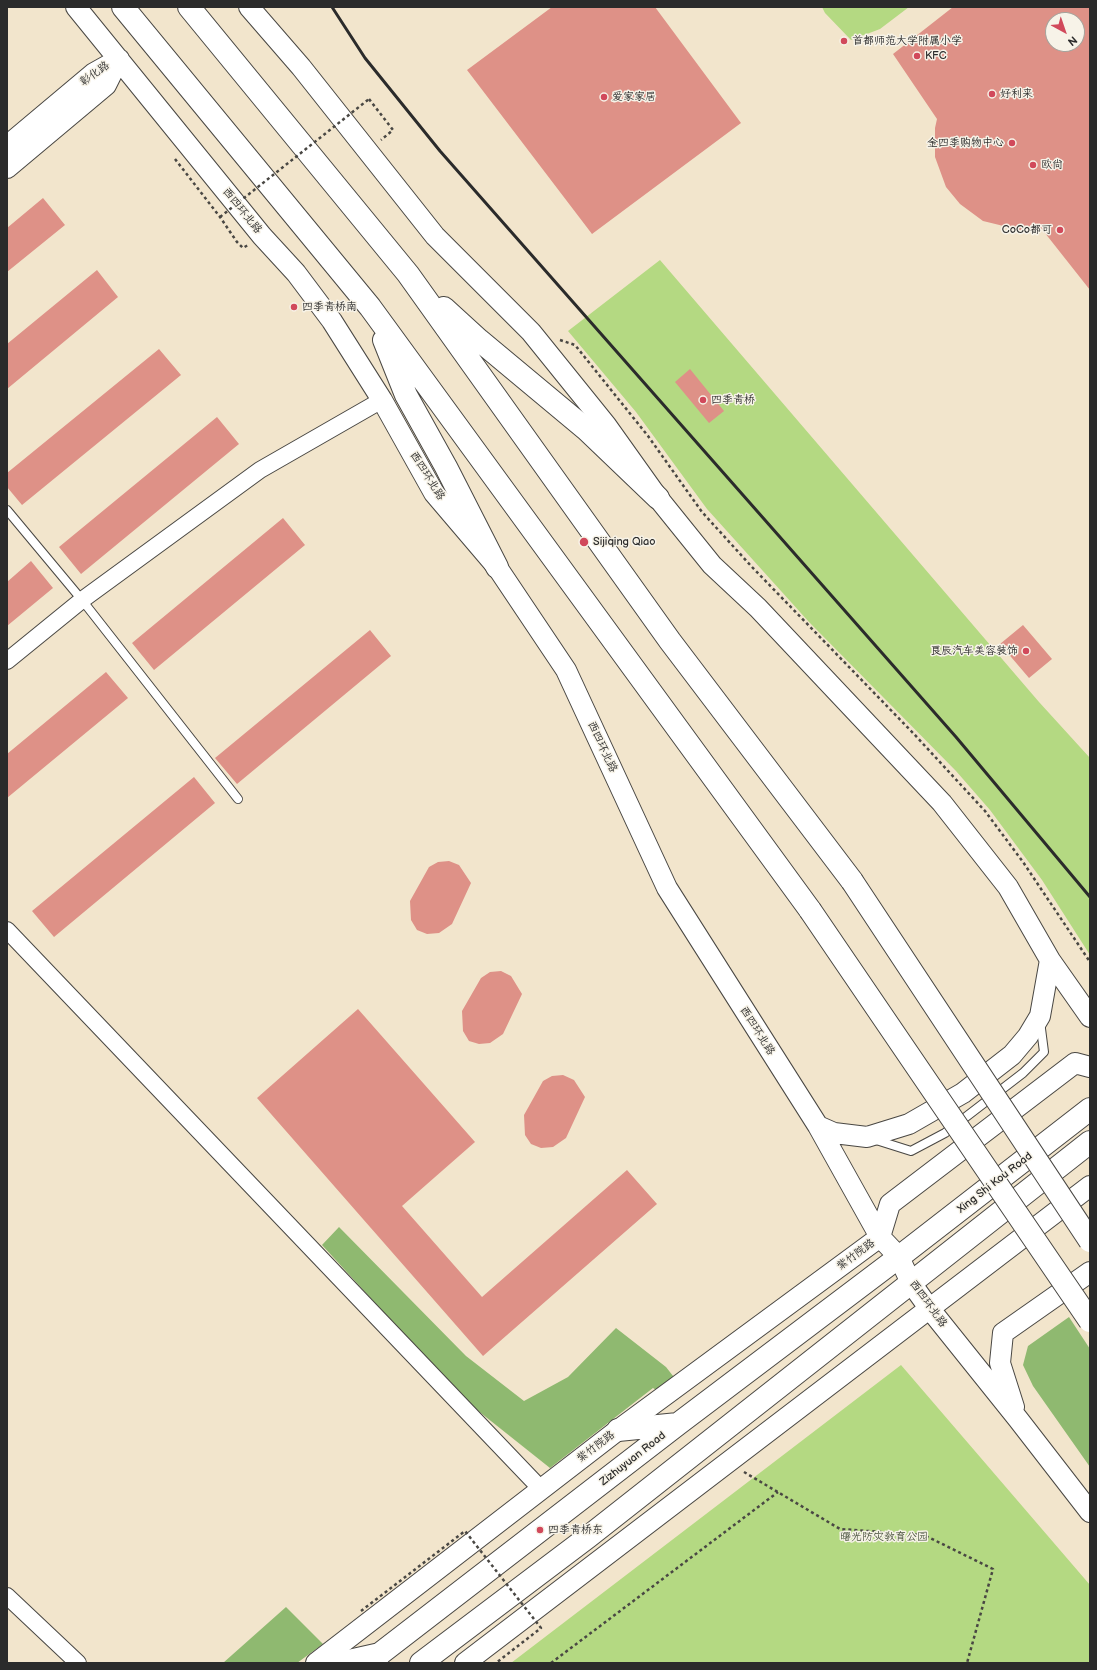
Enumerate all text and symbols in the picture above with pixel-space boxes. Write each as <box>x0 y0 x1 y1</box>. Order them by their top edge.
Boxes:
north arrow <box>1045 12 1085 52</box>
text: N <box>1065 33 1080 48</box>
place label: 首都师范大学附属小学 <box>852 34 962 48</box>
marker: 首都师范大学附属小学 <box>839 36 849 46</box>
place label: KFC <box>925 49 946 63</box>
marker: KFC <box>912 51 922 61</box>
street label: 彰化路 <box>78 59 112 89</box>
place label: 好利来 <box>1000 87 1033 101</box>
marker: 好利来 <box>987 89 997 99</box>
place label: 爱家家居 <box>612 90 656 104</box>
marker: 爱家家居 <box>599 92 609 102</box>
place label: 金四季购物中心 <box>927 136 1004 150</box>
marker: 金四季购物中心 <box>1007 138 1017 148</box>
place label: 欧尚 <box>1041 158 1063 172</box>
marker: 欧尚 <box>1028 160 1038 170</box>
street label: 西四环北路 <box>220 185 264 237</box>
place label: CoCo都可 <box>1002 223 1052 237</box>
marker: CoCo都可 <box>1055 225 1065 235</box>
place label: 四季青桥南 <box>302 300 357 314</box>
marker: 四季青桥南 <box>289 302 299 312</box>
place label: 四季青桥 <box>711 393 755 407</box>
marker: 四季青桥 <box>698 395 708 405</box>
street label: 西四环北路 <box>407 449 447 503</box>
place label: Sijiqing Qiao <box>593 535 656 549</box>
marker: Sijiqing Qiao <box>578 536 590 548</box>
place label: 良辰汽车美容装饰 <box>930 644 1018 658</box>
marker: 良辰汽车美容装饰 <box>1021 646 1031 656</box>
street label: 西四环北路 <box>584 719 620 775</box>
street label: 西四环北路 <box>737 1004 777 1058</box>
street label: Xing Shi Kou Road <box>955 1150 1035 1216</box>
street label: 紫竹院路 <box>834 1237 878 1273</box>
street label: 西四环北路 <box>906 1278 950 1330</box>
street label: 紫竹院路 <box>574 1428 618 1466</box>
street label: Zizhuyuan Road <box>597 1429 669 1489</box>
place label: 四季青桥东 <box>548 1523 603 1537</box>
marker: 四季青桥东 <box>535 1525 545 1535</box>
park label: 曙光防灾教育公园 <box>840 1530 928 1544</box>

